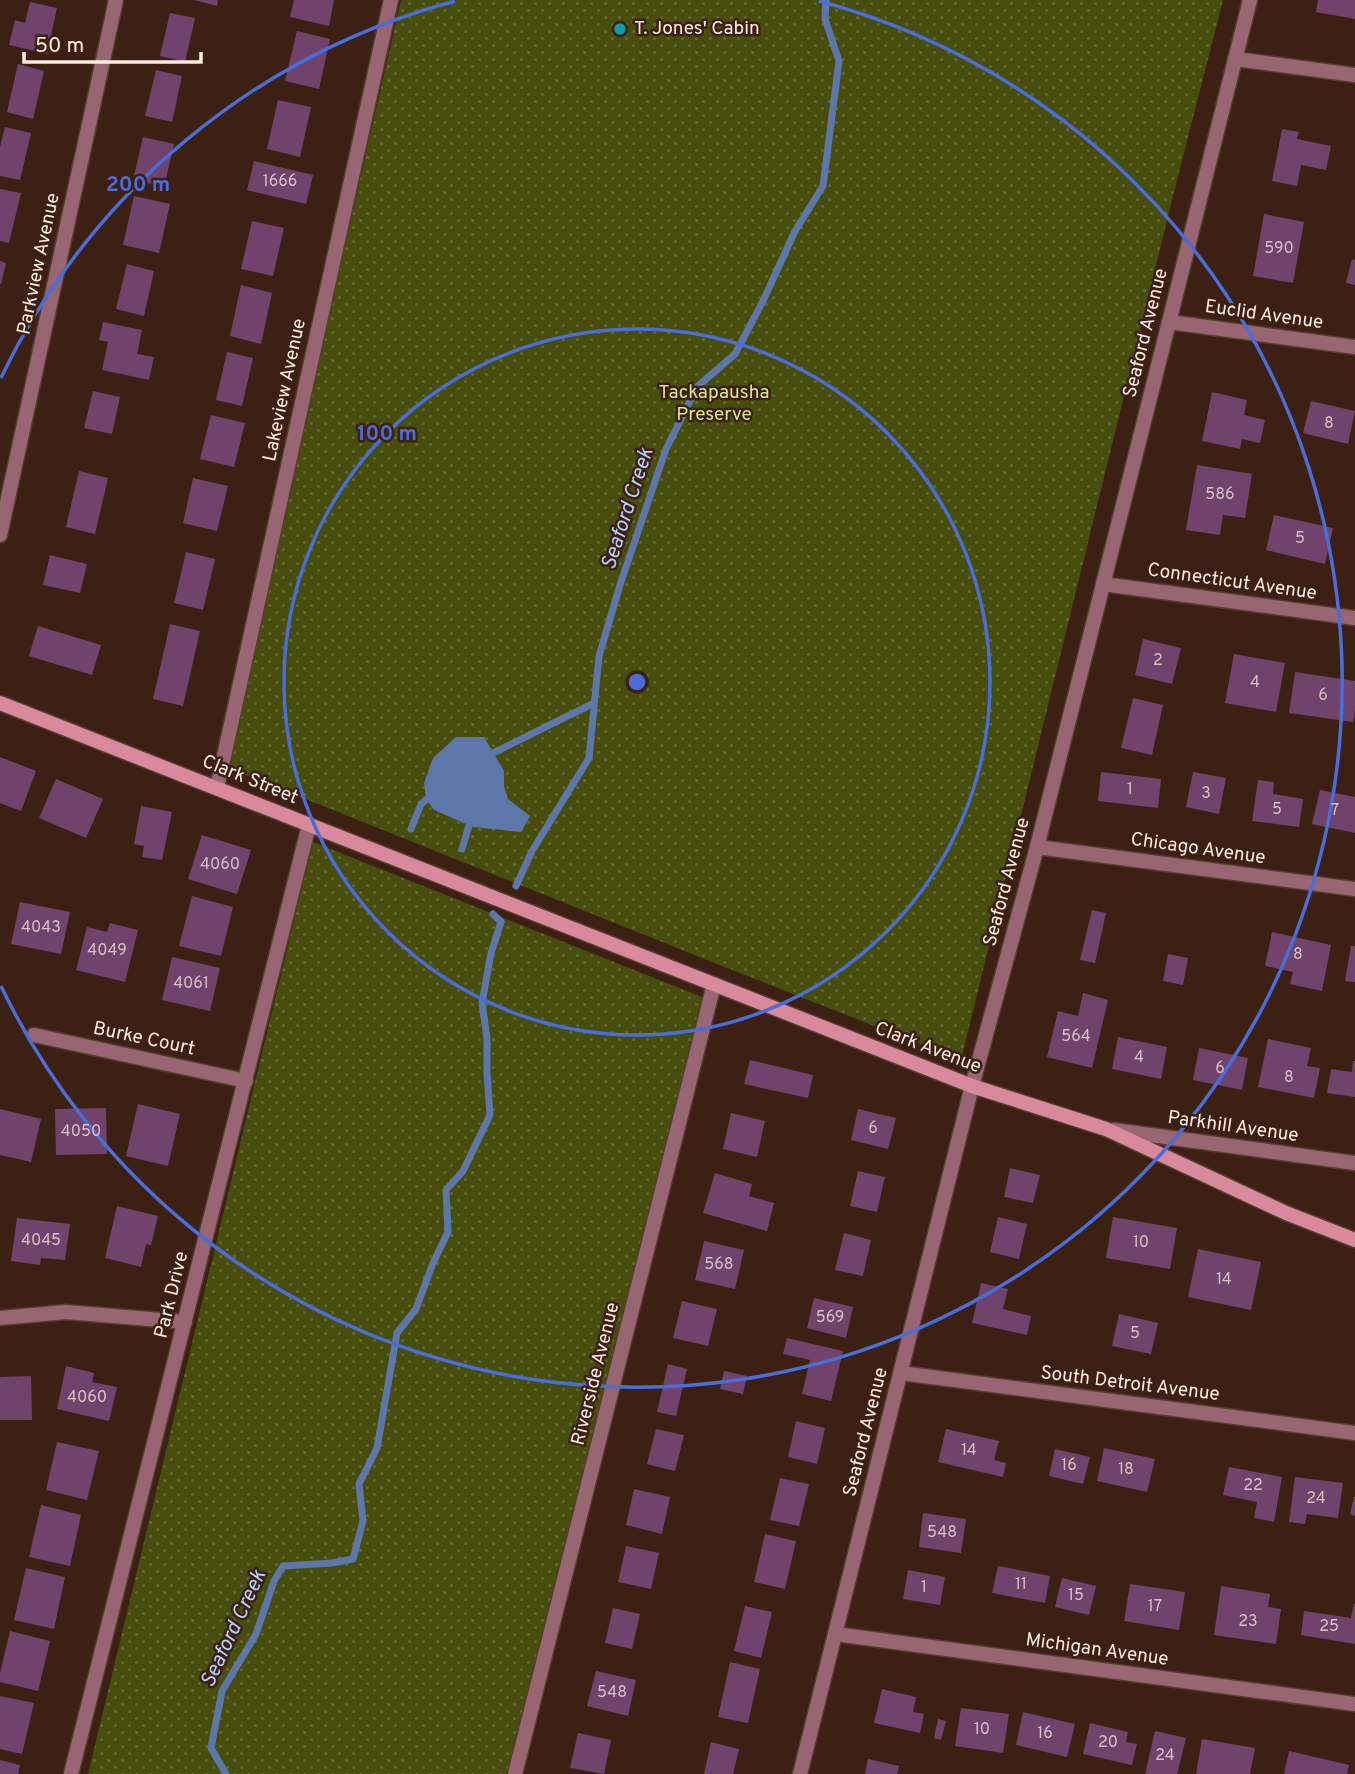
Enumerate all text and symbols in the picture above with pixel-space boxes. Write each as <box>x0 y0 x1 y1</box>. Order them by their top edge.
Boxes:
place label: T. Jones' Cabin <box>634 17 760 41</box>
scale bar <box>24 21 201 65</box>
marker: T. Jones' Cabin <box>612 21 628 37</box>
text: 50 m <box>35 33 84 60</box>
text: 200 m <box>106 172 170 199</box>
house number: 1666 <box>263 172 297 192</box>
street label: Parkview Avenue <box>12 191 66 337</box>
house number: 590 <box>1264 239 1294 259</box>
street label: Seaford Avenue <box>1118 266 1174 400</box>
street label: Euclid Avenue <box>1203 295 1325 335</box>
street label: Lakeview Avenue <box>258 316 312 464</box>
park label: Tackapausha Preserve <box>659 381 769 427</box>
house number: 8 <box>1324 414 1334 434</box>
text: 100 m <box>357 421 417 448</box>
water label: Seaford Creek <box>596 444 661 573</box>
house number: 586 <box>1205 485 1235 505</box>
house number: 5 <box>1295 529 1305 549</box>
street label: Connecticut Avenue <box>1146 558 1318 606</box>
house number: 2 <box>1153 651 1163 671</box>
centre of rings <box>625 670 649 694</box>
house number: 4 <box>1250 673 1260 693</box>
house number: 6 <box>1318 686 1328 706</box>
street label: Clark Street <box>198 750 302 810</box>
house number: 1 <box>1127 780 1133 800</box>
house number: 3 <box>1201 784 1211 804</box>
house number: 5 <box>1272 800 1282 820</box>
house number: 7 <box>1331 801 1339 821</box>
street label: Seaford Avenue <box>978 815 1036 949</box>
street label: Chicago Avenue <box>1129 828 1267 870</box>
house number: 4060 <box>200 855 240 875</box>
house number: 4043 <box>21 918 61 938</box>
house number: 4049 <box>87 941 127 961</box>
house number: 8 <box>1293 945 1303 965</box>
house number: 4061 <box>173 974 209 994</box>
street label: Burke Court <box>91 1017 197 1061</box>
street label: Clark Avenue <box>871 1017 985 1079</box>
house number: 564 <box>1061 1027 1091 1047</box>
house number: 4 <box>1134 1048 1144 1068</box>
house number: 6 <box>1215 1059 1225 1079</box>
house number: 8 <box>1284 1068 1294 1088</box>
street label: Parkhill Avenue <box>1166 1106 1300 1148</box>
house number: 6 <box>868 1119 878 1139</box>
house number: 4050 <box>61 1122 101 1142</box>
house number: 4045 <box>21 1231 61 1251</box>
house number: 10 <box>1133 1233 1149 1253</box>
street label: Park Drive <box>150 1249 194 1341</box>
house number: 568 <box>704 1255 734 1275</box>
house number: 14 <box>1216 1270 1232 1290</box>
street label: Riverside Avenue <box>567 1300 625 1448</box>
house number: 569 <box>816 1308 844 1328</box>
house number: 5 <box>1130 1324 1140 1344</box>
street label: South Detroit Avenue <box>1039 1361 1221 1407</box>
street label: Seaford Avenue <box>838 1365 894 1499</box>
house number: 4060 <box>67 1388 107 1408</box>
house number: 14 <box>961 1441 977 1461</box>
house number: 16 <box>1061 1456 1077 1476</box>
house number: 18 <box>1118 1460 1134 1480</box>
house number: 22 <box>1243 1476 1263 1496</box>
house number: 24 <box>1306 1489 1326 1509</box>
house number: 548 <box>927 1523 957 1543</box>
water label: Seaford Creek <box>195 1565 273 1692</box>
house number: 11 <box>1015 1575 1027 1595</box>
house number: 1 <box>921 1578 927 1598</box>
house number: 15 <box>1068 1586 1084 1606</box>
house number: 17 <box>1148 1597 1162 1617</box>
house number: 23 <box>1238 1612 1258 1632</box>
house number: 25 <box>1319 1617 1339 1637</box>
street label: Michigan Avenue <box>1024 1628 1170 1672</box>
house number: 548 <box>597 1683 627 1703</box>
house number: 10 <box>974 1720 990 1740</box>
house number: 16 <box>1037 1724 1053 1744</box>
house number: 20 <box>1098 1733 1118 1753</box>
house number: 24 <box>1155 1746 1175 1766</box>

